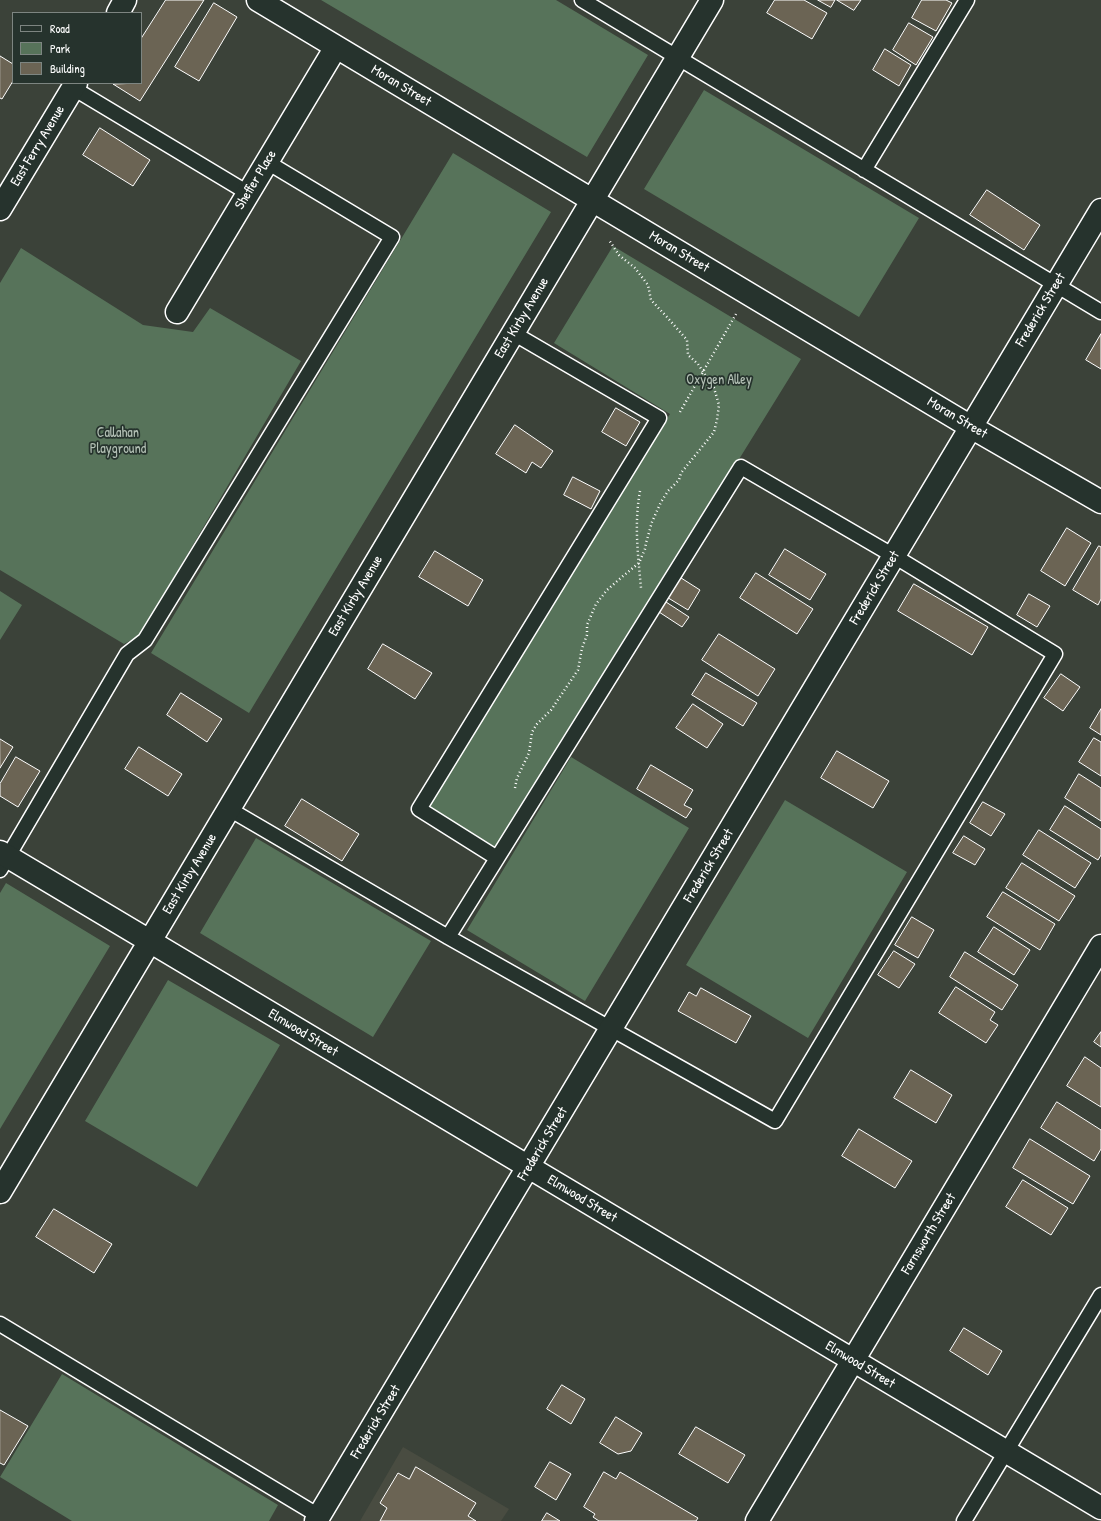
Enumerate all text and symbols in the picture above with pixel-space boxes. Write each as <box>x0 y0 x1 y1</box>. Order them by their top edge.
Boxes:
legend <box>12 12 142 84</box>
text: Road <box>50 20 70 37</box>
text: Park <box>50 40 70 57</box>
text: Building <box>50 60 85 77</box>
street label: Moran Street <box>368 62 434 110</box>
street label: East Ferry Avenue <box>7 103 69 189</box>
street label: Sheffer Place <box>232 147 280 213</box>
street label: Moran Street <box>646 228 712 276</box>
street label: Frederick Street <box>1012 270 1070 350</box>
street label: East Kirby Avenue <box>491 275 553 361</box>
park label: Oxygen Alley <box>686 372 752 388</box>
street label: Moran Street <box>924 394 990 442</box>
park label: Callahan Playground <box>90 425 146 458</box>
street label: Frederick Street <box>846 548 904 628</box>
street label: East Kirby Avenue <box>325 553 387 639</box>
street label: Frederick Street <box>680 826 738 906</box>
street label: East Kirby Avenue <box>159 831 221 917</box>
street label: Elmwood Street <box>265 1006 341 1060</box>
street label: Frederick Street <box>514 1104 572 1184</box>
street label: Elmwood Street <box>544 1172 620 1226</box>
street label: Farnsworth Street <box>898 1190 960 1278</box>
street label: Elmwood Street <box>822 1338 898 1392</box>
street label: Frederick Street <box>347 1382 405 1462</box>

